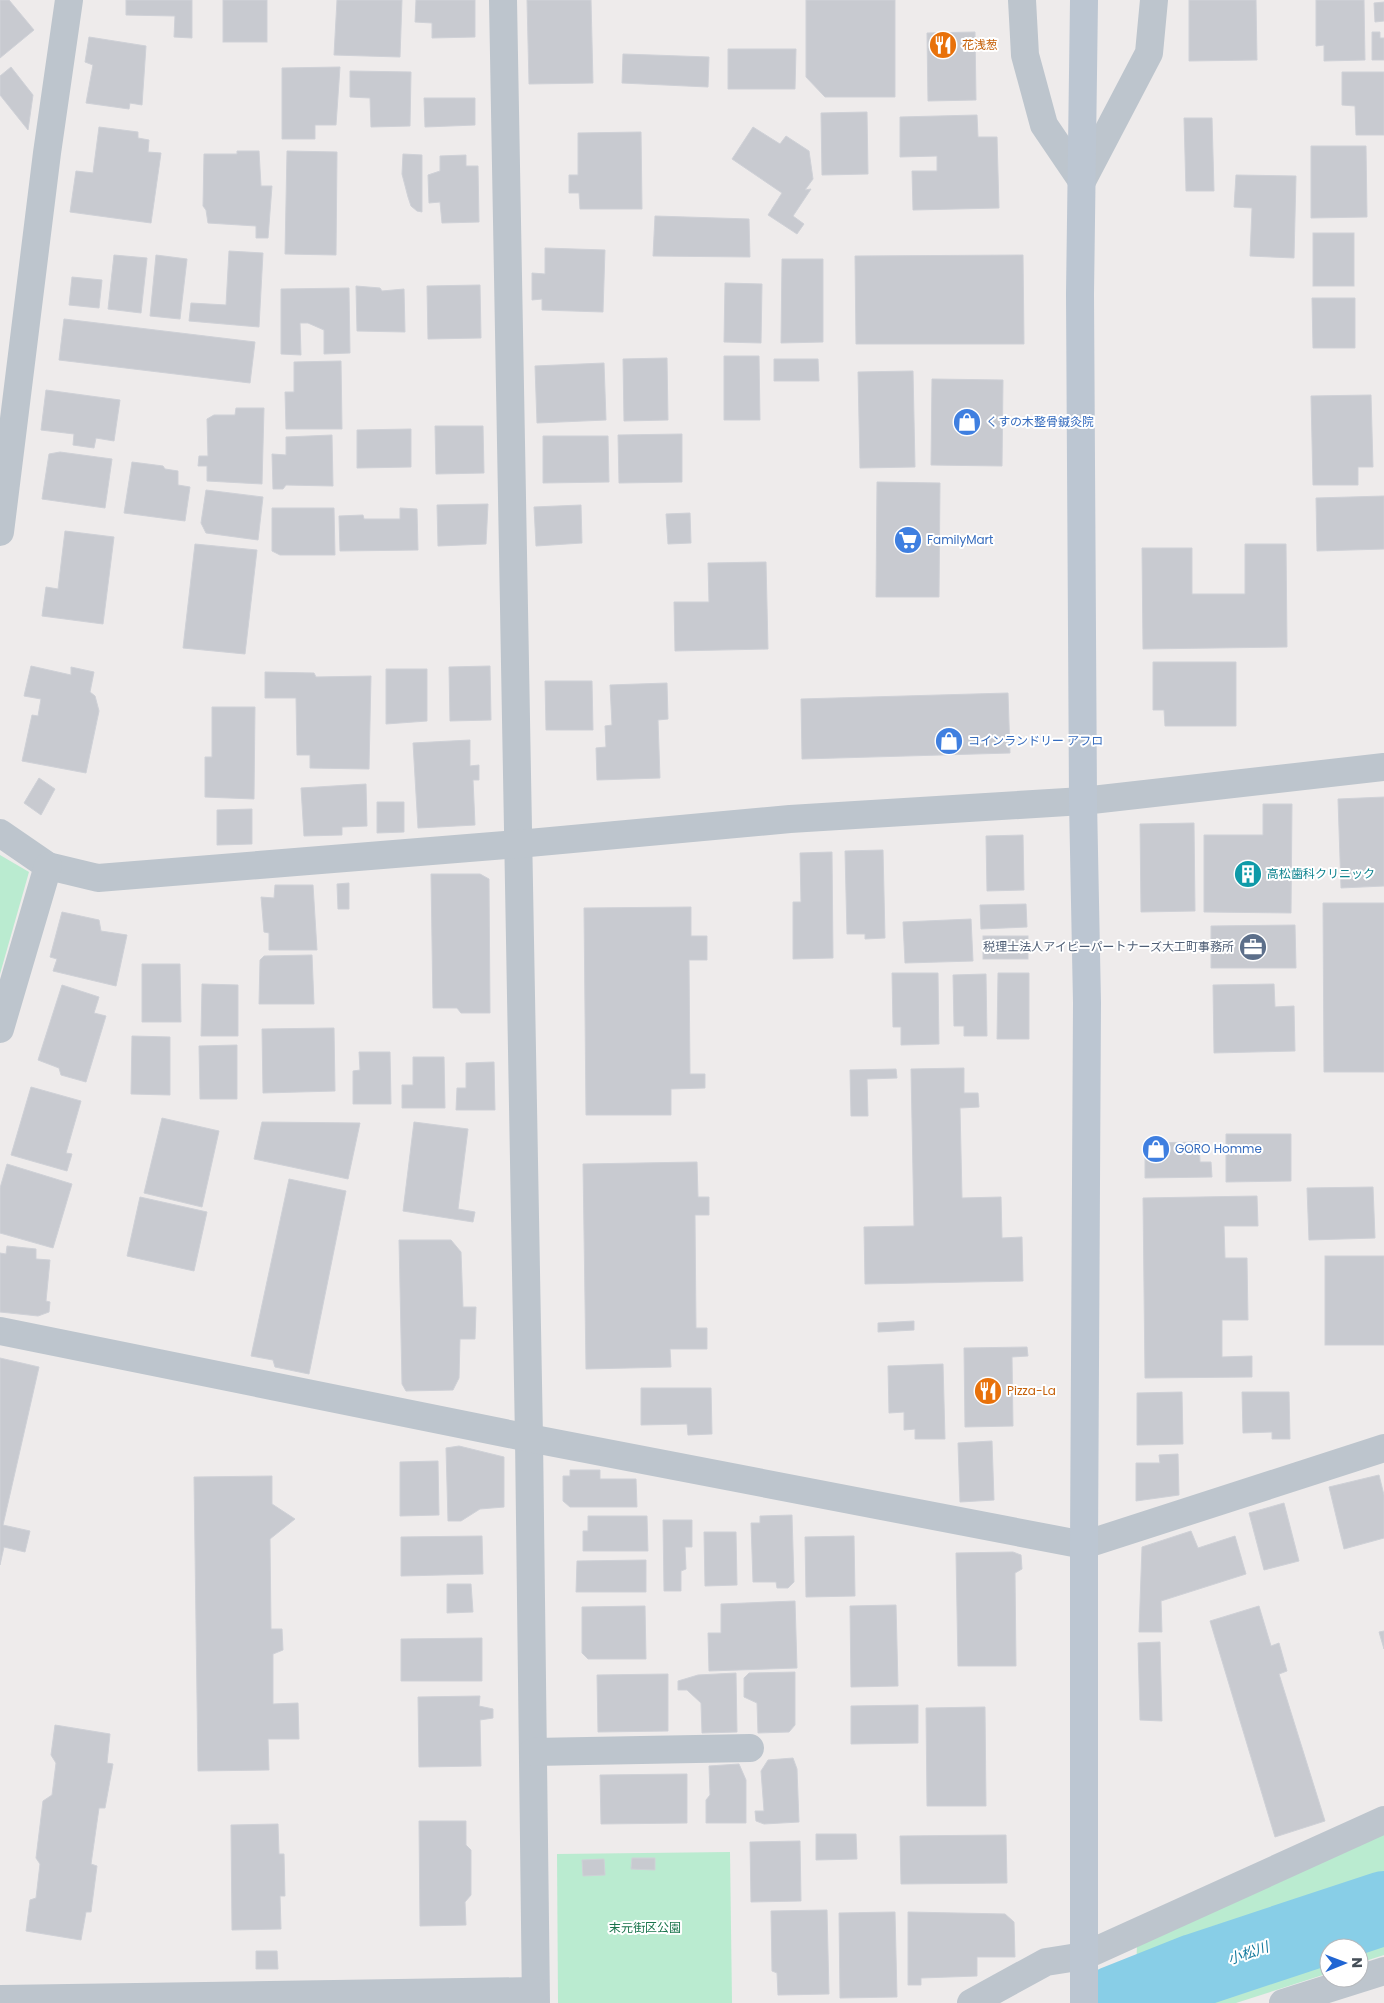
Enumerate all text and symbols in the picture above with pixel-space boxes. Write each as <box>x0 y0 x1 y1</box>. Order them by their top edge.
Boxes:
restaurant icon: 花浅葱 <box>928 30 958 60</box>
place label: 花浅葱 <box>962 36 998 53</box>
shop icon: くすの木整骨鍼灸院 <box>952 407 982 437</box>
place label: くすの木整骨鍼灸院 <box>986 413 1094 430</box>
supermarket icon: FamilyMart <box>893 525 923 555</box>
place label: FamilyMart <box>927 531 993 548</box>
shop icon: コインランドリー アフロ <box>934 726 964 756</box>
place label: コインランドリー アフロ <box>968 732 1103 749</box>
building icon: 高松歯科クリニック <box>1233 859 1263 889</box>
place label: 高松歯科クリニック <box>1267 865 1375 882</box>
office icon: 税理士法人アイビーパートナーズ大工町事務所 <box>1238 932 1268 962</box>
place label: 税理士法人アイビーパートナーズ大工町事務所 <box>983 938 1234 955</box>
shop icon: GORO Homme <box>1141 1134 1171 1164</box>
place label: GORO Homme <box>1175 1140 1262 1157</box>
restaurant icon: Pizza-La <box>973 1376 1003 1406</box>
place label: Pizza-La <box>1007 1382 1056 1399</box>
park label: 末元街区公園 <box>609 1919 681 1936</box>
water label: 小松川 <box>1225 1936 1273 1969</box>
north arrow <box>1319 1938 1369 1988</box>
text: N <box>1347 1957 1367 1968</box>

